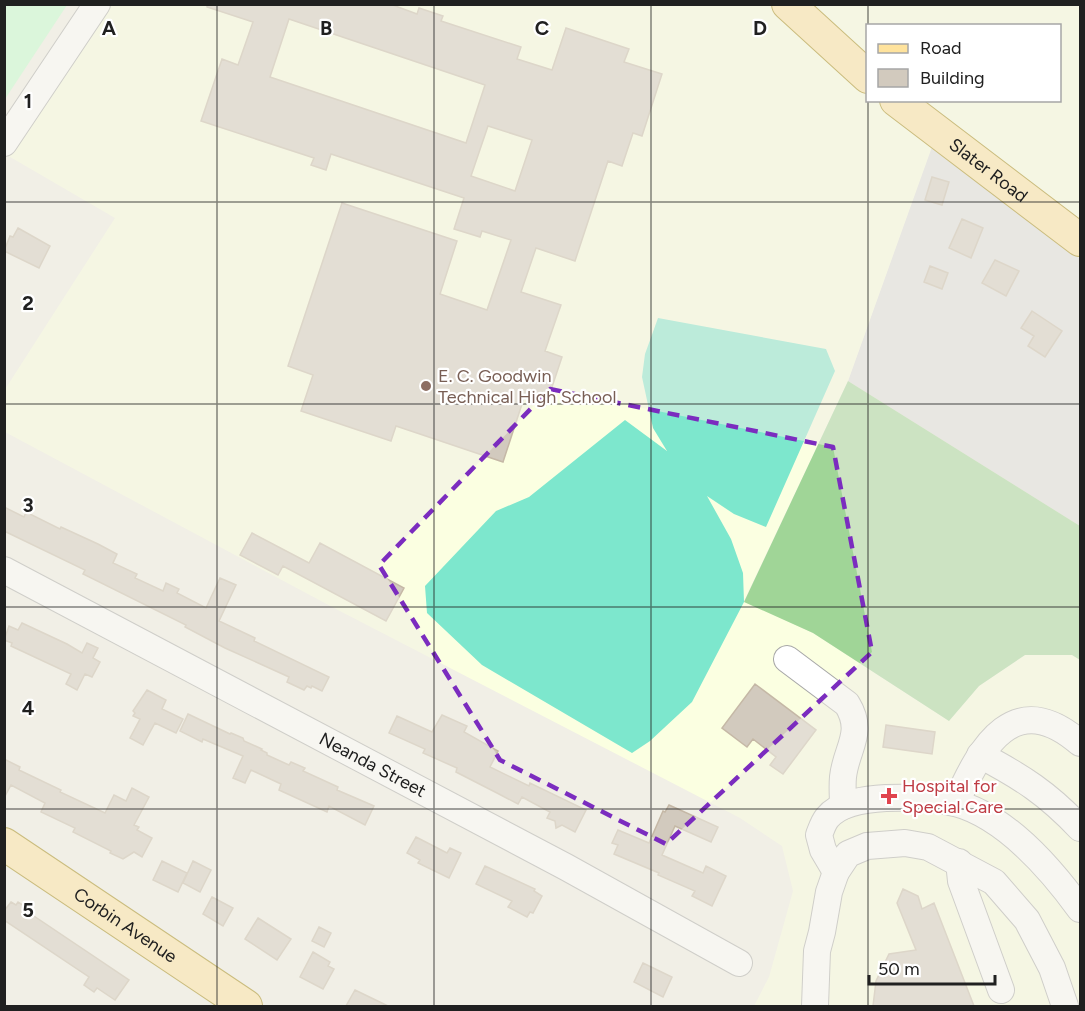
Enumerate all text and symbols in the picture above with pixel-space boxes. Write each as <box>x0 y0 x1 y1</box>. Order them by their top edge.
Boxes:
text: A <box>102 16 117 40</box>
text: B <box>320 16 332 40</box>
text: C <box>535 16 549 40</box>
text: D <box>753 16 767 40</box>
legend <box>866 24 1061 102</box>
text: Road <box>920 37 961 59</box>
text: Building <box>920 67 985 89</box>
text: 1 <box>24 89 32 113</box>
street label: Slater Road <box>945 133 1032 207</box>
text: 2 <box>22 291 34 315</box>
place label: E. C. Goodwin Technical High School <box>438 365 616 408</box>
marker: E. C. Goodwin Technical High School <box>419 379 433 393</box>
text: 3 <box>22 493 34 517</box>
text: 4 <box>22 696 35 720</box>
street label: Neanda Street <box>316 728 430 802</box>
place label: Hospital for Special Care <box>902 775 1003 818</box>
marker: Hospital for Special Care <box>880 787 898 805</box>
street label: Corbin Avenue <box>69 883 181 968</box>
text: 5 <box>22 898 34 922</box>
scale bar <box>869 948 995 986</box>
text: 50 m <box>878 958 920 980</box>

